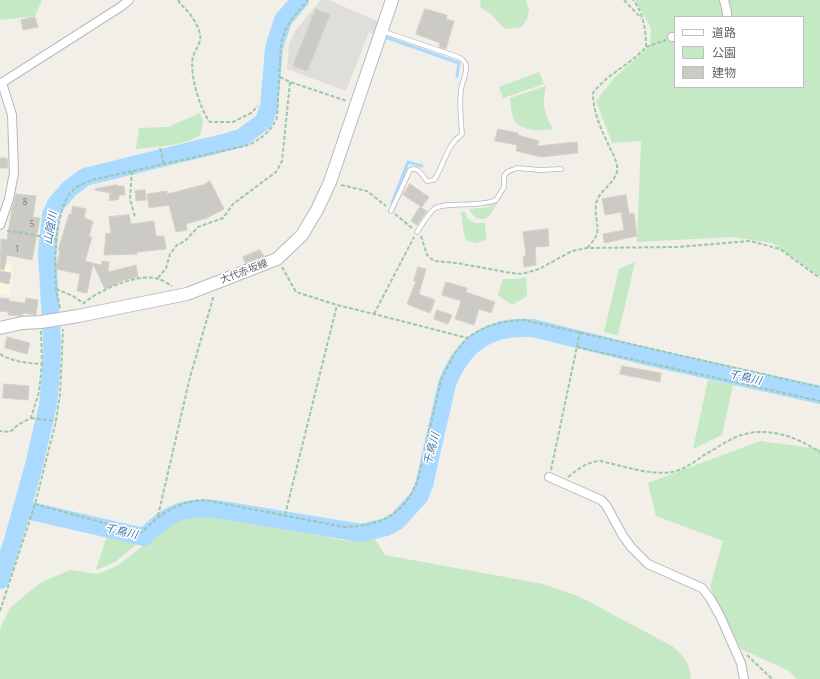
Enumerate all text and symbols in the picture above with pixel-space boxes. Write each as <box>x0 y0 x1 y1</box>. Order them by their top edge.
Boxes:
legend <box>674 16 804 88</box>
text: 道路 <box>712 24 736 41</box>
text: 公園 <box>712 44 736 61</box>
text: 建物 <box>712 64 736 81</box>
house number: 8 <box>23 198 27 208</box>
water label: 山陰川 <box>42 211 60 245</box>
house number: 5 <box>30 220 34 230</box>
house number: 1 <box>15 245 19 255</box>
street label: 大代赤坂線 <box>219 257 269 287</box>
water label: 千鳥川 <box>727 368 763 388</box>
water label: 千鳥川 <box>421 431 443 467</box>
water label: 千鳥川 <box>103 522 139 542</box>

